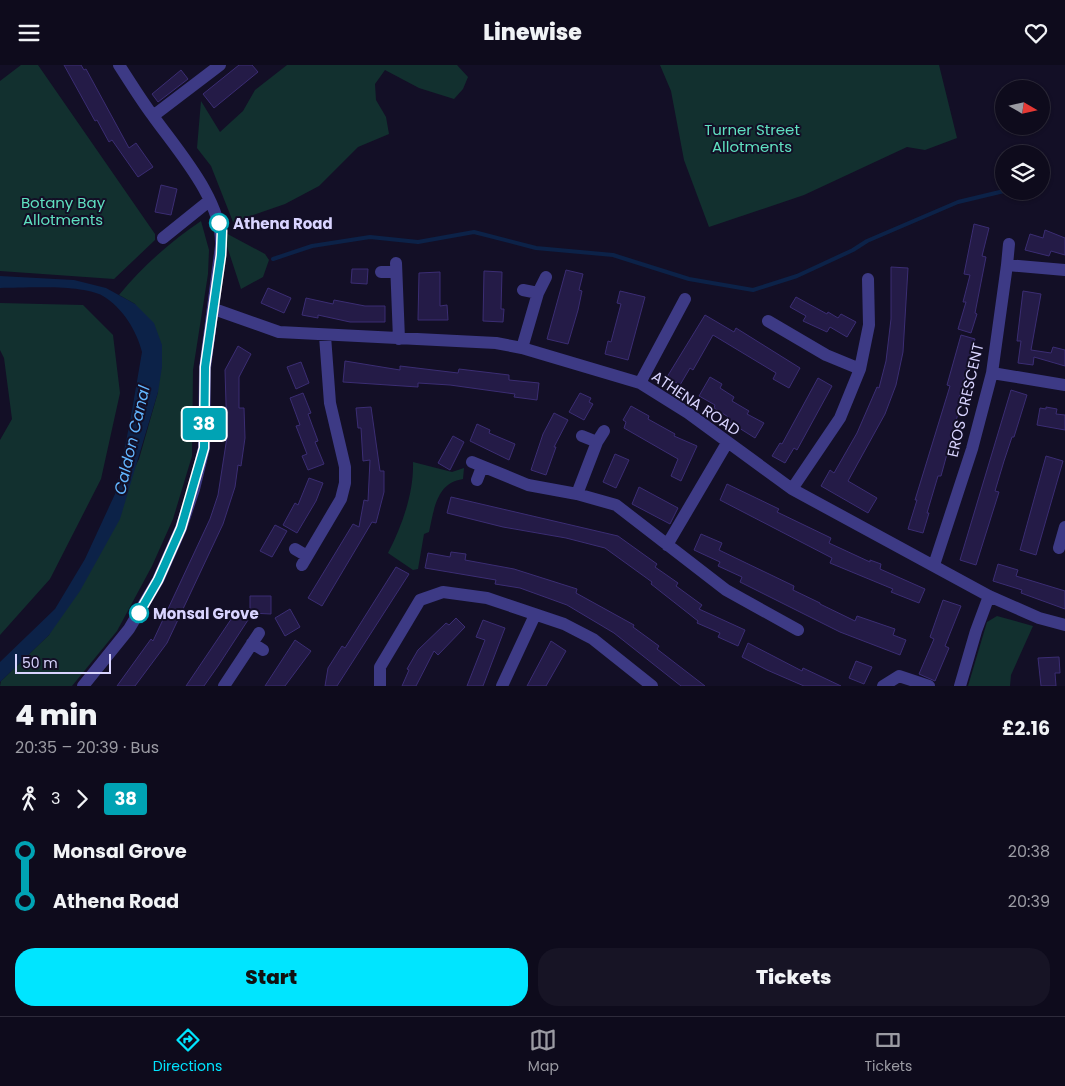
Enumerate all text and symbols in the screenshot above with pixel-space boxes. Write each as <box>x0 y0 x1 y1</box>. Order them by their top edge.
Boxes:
text: Linewise <box>483 17 582 48</box>
icon: menu <box>15 19 43 47</box>
icon: heart <box>1022 19 1050 47</box>
north arrow <box>995 80 1050 135</box>
map controls <box>995 80 1050 200</box>
park label: Turner Street Allotments <box>704 119 800 157</box>
button: layers <box>995 145 1050 200</box>
park label: Botany Bay Allotments <box>21 192 106 230</box>
marker: Athena Road <box>209 213 229 233</box>
place label: Athena Road <box>233 213 333 234</box>
street label: EROS CRESCENT <box>942 341 988 459</box>
street label: ATHENA ROAD <box>648 366 744 440</box>
water label: Caldon Canal <box>108 383 156 497</box>
line badge: 38 <box>182 408 226 440</box>
text: 38 <box>193 411 215 436</box>
marker: Monsal Grove <box>129 603 149 623</box>
place label: Monsal Grove <box>153 603 259 624</box>
scale bar <box>15 651 111 674</box>
text: 50 m <box>22 653 58 673</box>
text: 4 min <box>15 696 97 735</box>
text: £2.16 <box>1002 715 1050 742</box>
text: 20:35 – 20:39 · Bus <box>15 736 159 759</box>
icon: walk <box>15 785 43 813</box>
icon: forward <box>68 785 96 813</box>
text: 38 <box>114 786 137 811</box>
text: 3 <box>51 787 60 810</box>
text: Monsal Grove <box>53 838 187 865</box>
text: 20:38 <box>1008 840 1050 863</box>
text: Athena Road <box>53 888 179 915</box>
text: 20:39 <box>1008 890 1050 913</box>
button: Start <box>15 948 528 1006</box>
button: Tickets <box>538 948 1050 1006</box>
tab: Directions <box>153 1026 222 1077</box>
tab: Map <box>528 1026 559 1077</box>
tab: Tickets <box>864 1026 912 1077</box>

